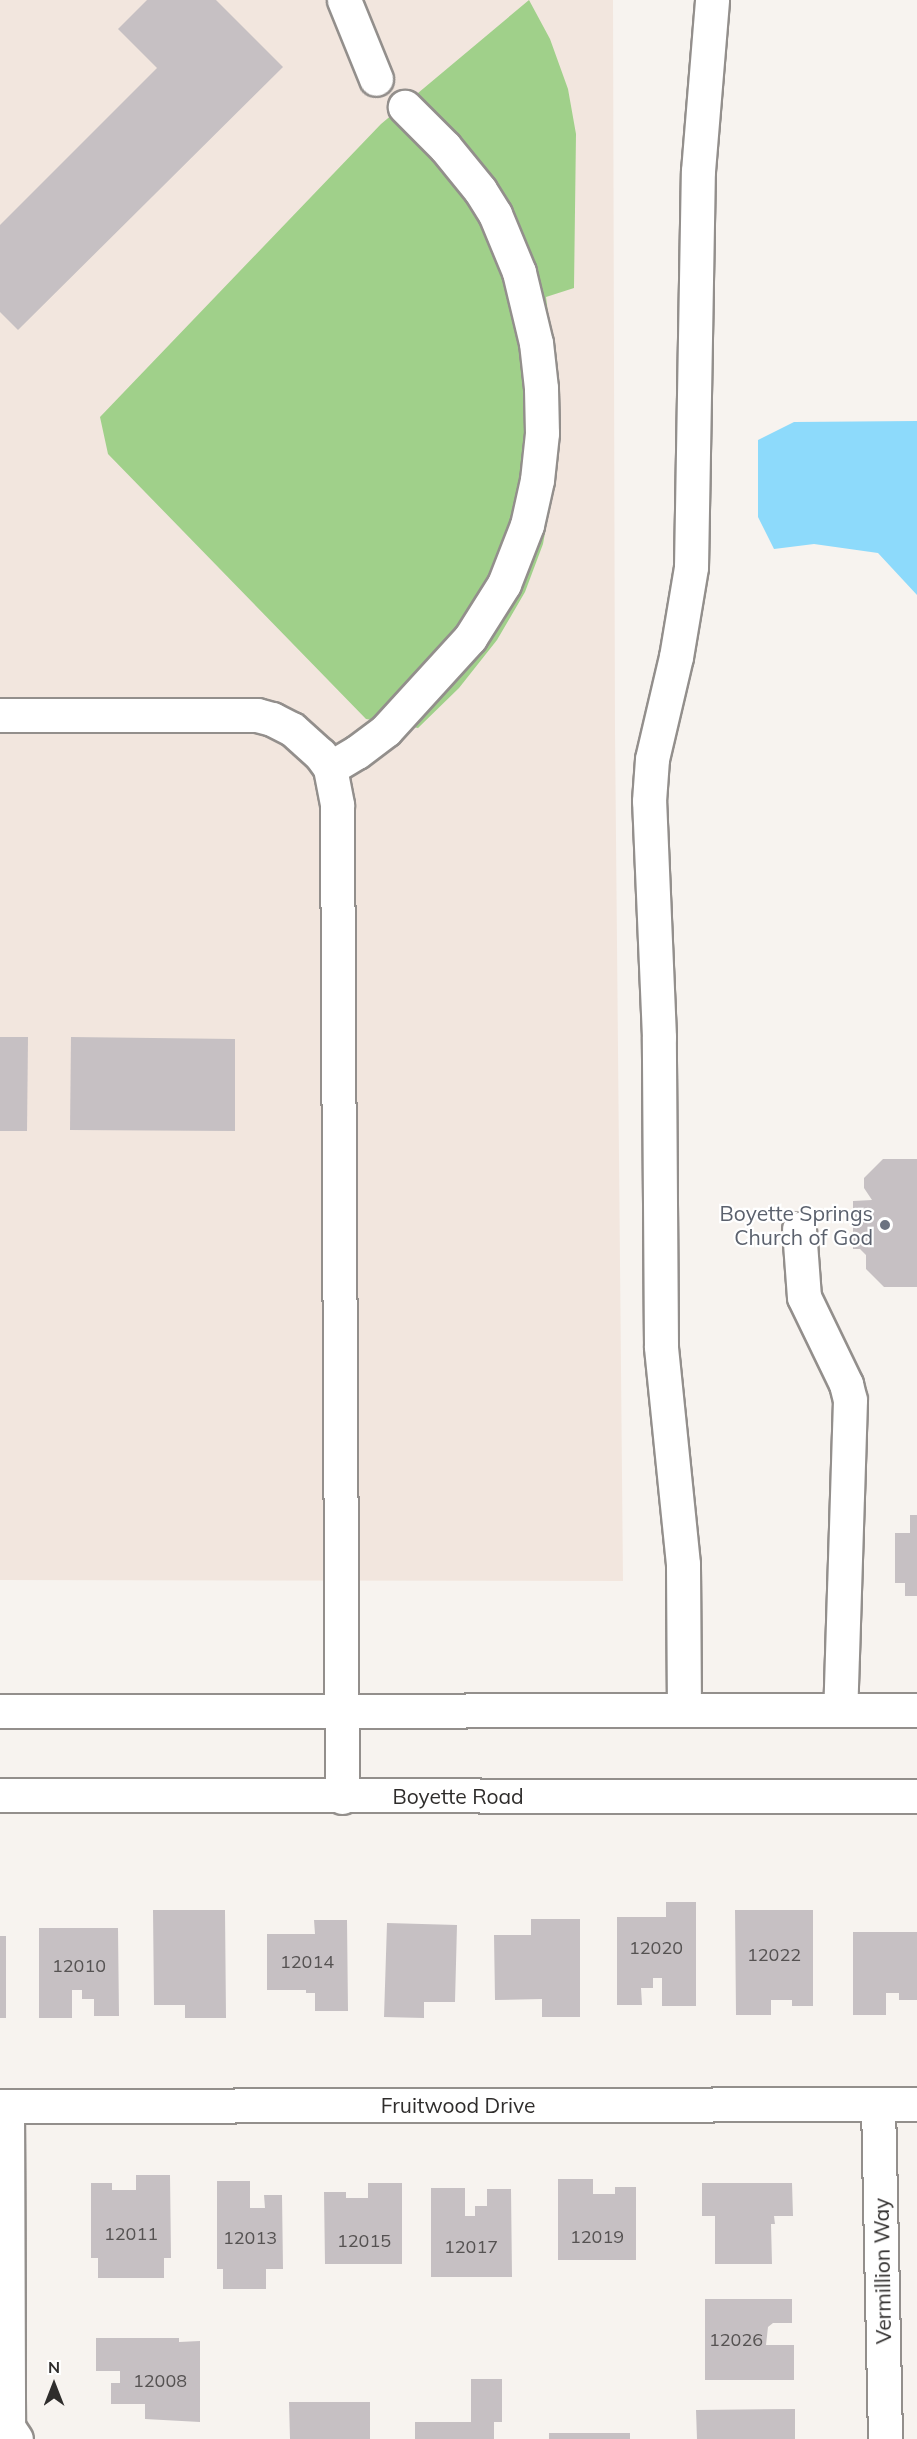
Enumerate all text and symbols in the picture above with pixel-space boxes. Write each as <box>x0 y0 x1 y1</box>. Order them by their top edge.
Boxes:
place label: Boyette Springs Church of God <box>720 1200 873 1250</box>
marker: Boyette Springs Church of God <box>878 1218 892 1232</box>
street label: Boyette Road <box>392 1783 524 1809</box>
house number: 12020 <box>629 1937 683 1959</box>
house number: 12022 <box>747 1944 801 1966</box>
house number: 12014 <box>280 1951 334 1973</box>
house number: 12010 <box>52 1955 106 1977</box>
street label: Fruitwood Drive <box>381 2092 535 2118</box>
street label: Vermillion Way <box>868 2198 896 2344</box>
house number: 12011 <box>104 2223 158 2245</box>
house number: 12019 <box>570 2226 624 2248</box>
house number: 12013 <box>223 2227 277 2249</box>
house number: 12015 <box>337 2230 391 2252</box>
house number: 12017 <box>444 2236 498 2258</box>
house number: 12026 <box>709 2329 763 2351</box>
north arrow <box>24 2355 84 2415</box>
text: N <box>48 2357 60 2377</box>
house number: 12008 <box>133 2370 187 2392</box>

